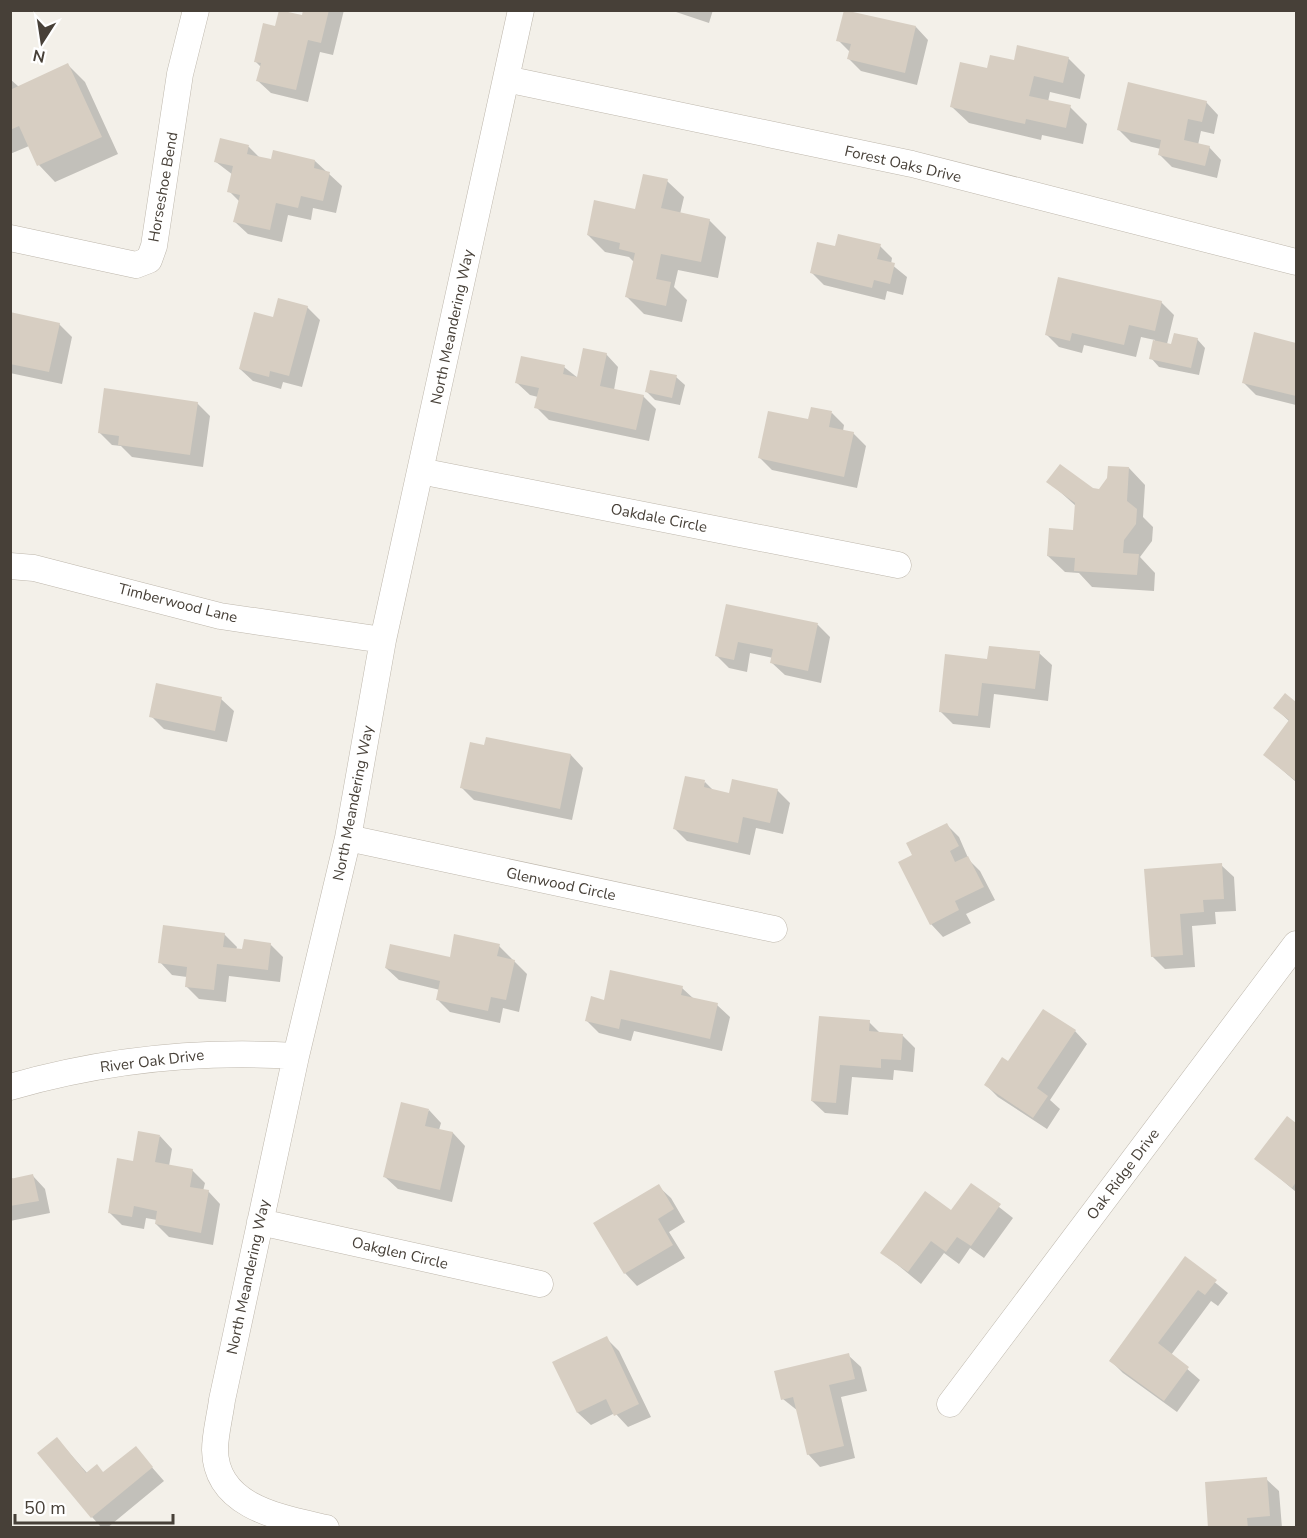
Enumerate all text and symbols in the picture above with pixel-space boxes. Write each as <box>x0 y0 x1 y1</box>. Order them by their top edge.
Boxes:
north arrow <box>12 12 72 72</box>
text: N <box>31 44 47 68</box>
street label: Horseshoe Bend <box>143 130 183 244</box>
street label: Forest Oaks Drive <box>843 141 963 187</box>
street label: North Meandering Way <box>426 247 478 406</box>
street label: Oakdale Circle <box>609 499 709 537</box>
street label: Timberwood Lane <box>116 579 240 627</box>
street label: North Meandering Way <box>328 723 378 883</box>
street label: Glenwood Circle <box>504 863 618 905</box>
street label: River Oak Drive <box>99 1045 205 1077</box>
street label: Oak Ridge Drive <box>1082 1124 1164 1224</box>
street label: North Meandering Way <box>222 1197 274 1356</box>
street label: Oakglen Circle <box>350 1232 450 1274</box>
scale bar <box>15 1487 172 1525</box>
text: 50 m <box>24 1496 66 1520</box>

